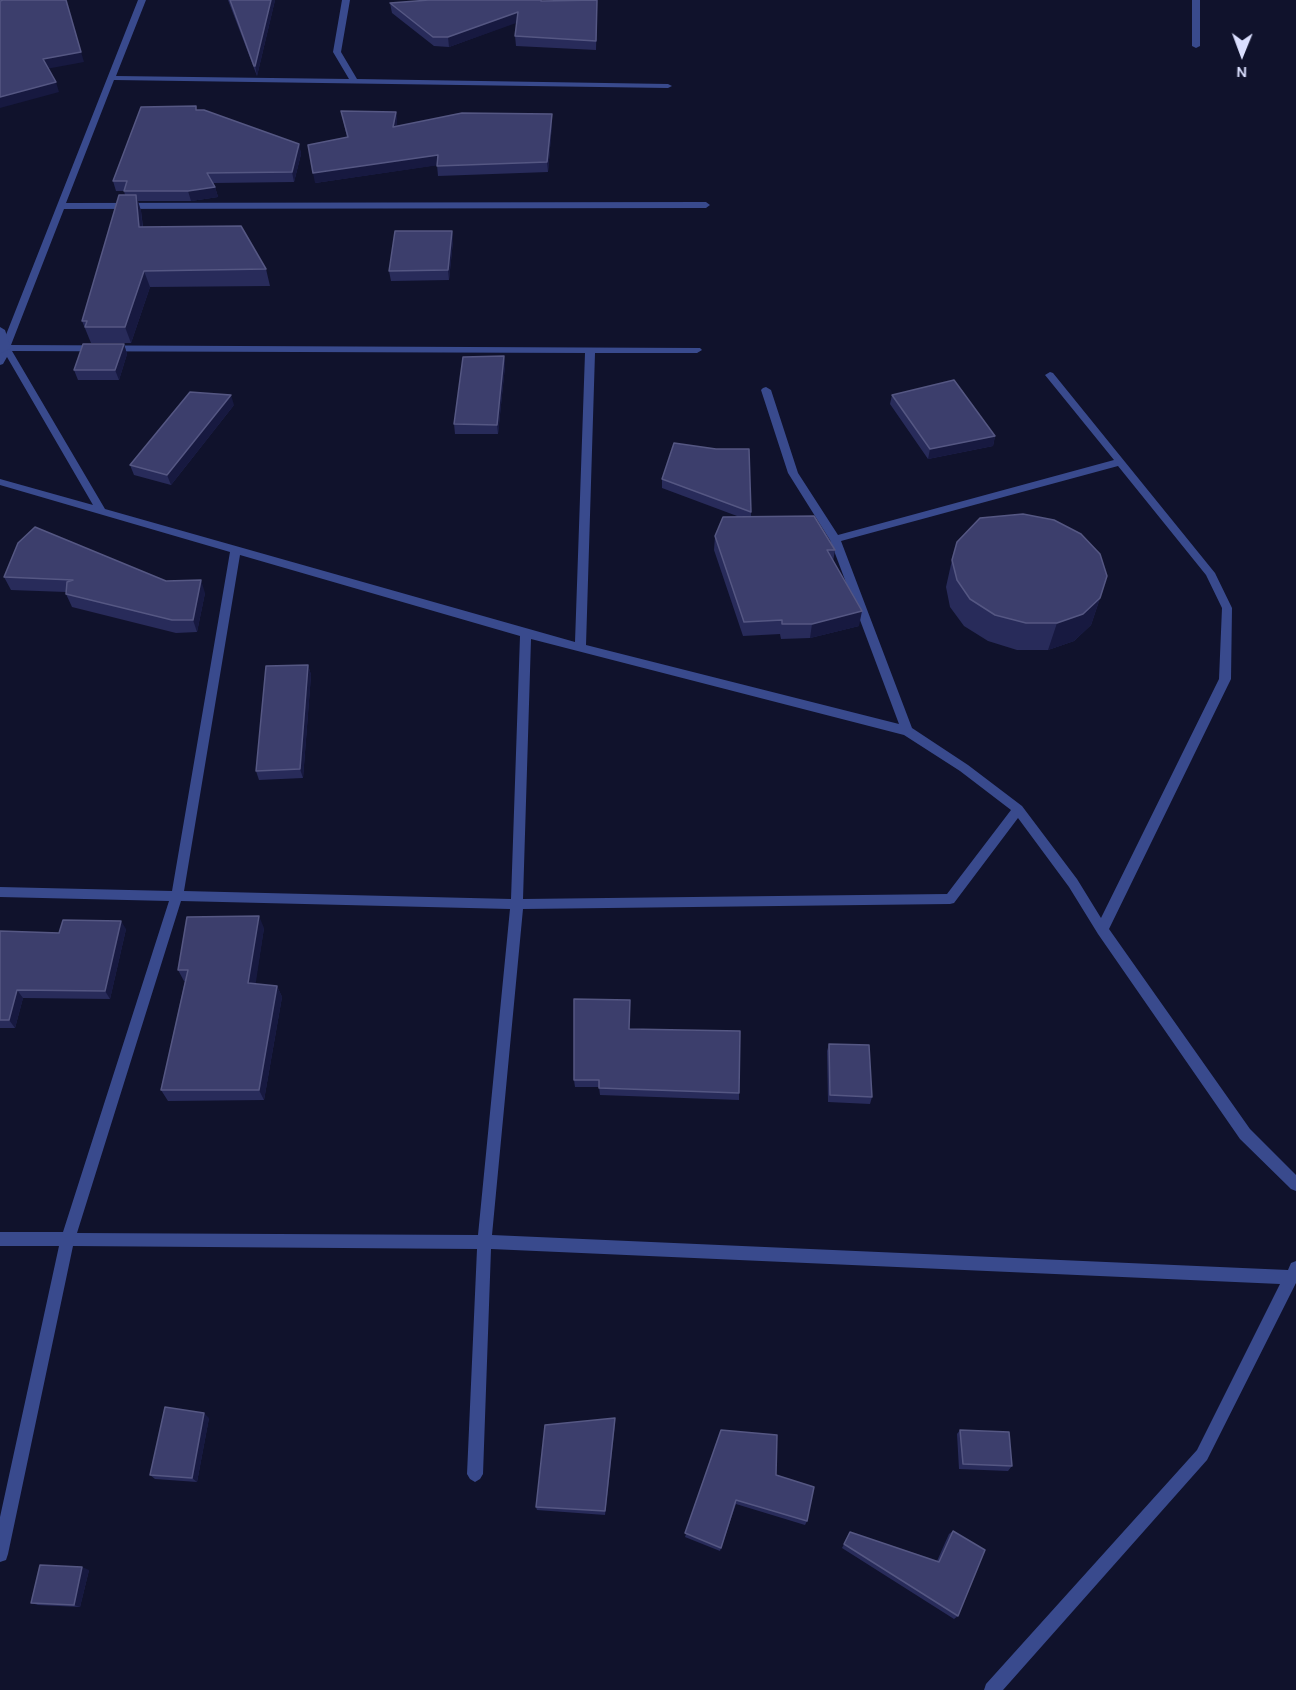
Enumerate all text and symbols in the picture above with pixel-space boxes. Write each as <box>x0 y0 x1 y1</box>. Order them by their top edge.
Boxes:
north arrow <box>1212 24 1272 84</box>
text: N <box>1236 63 1248 82</box>

